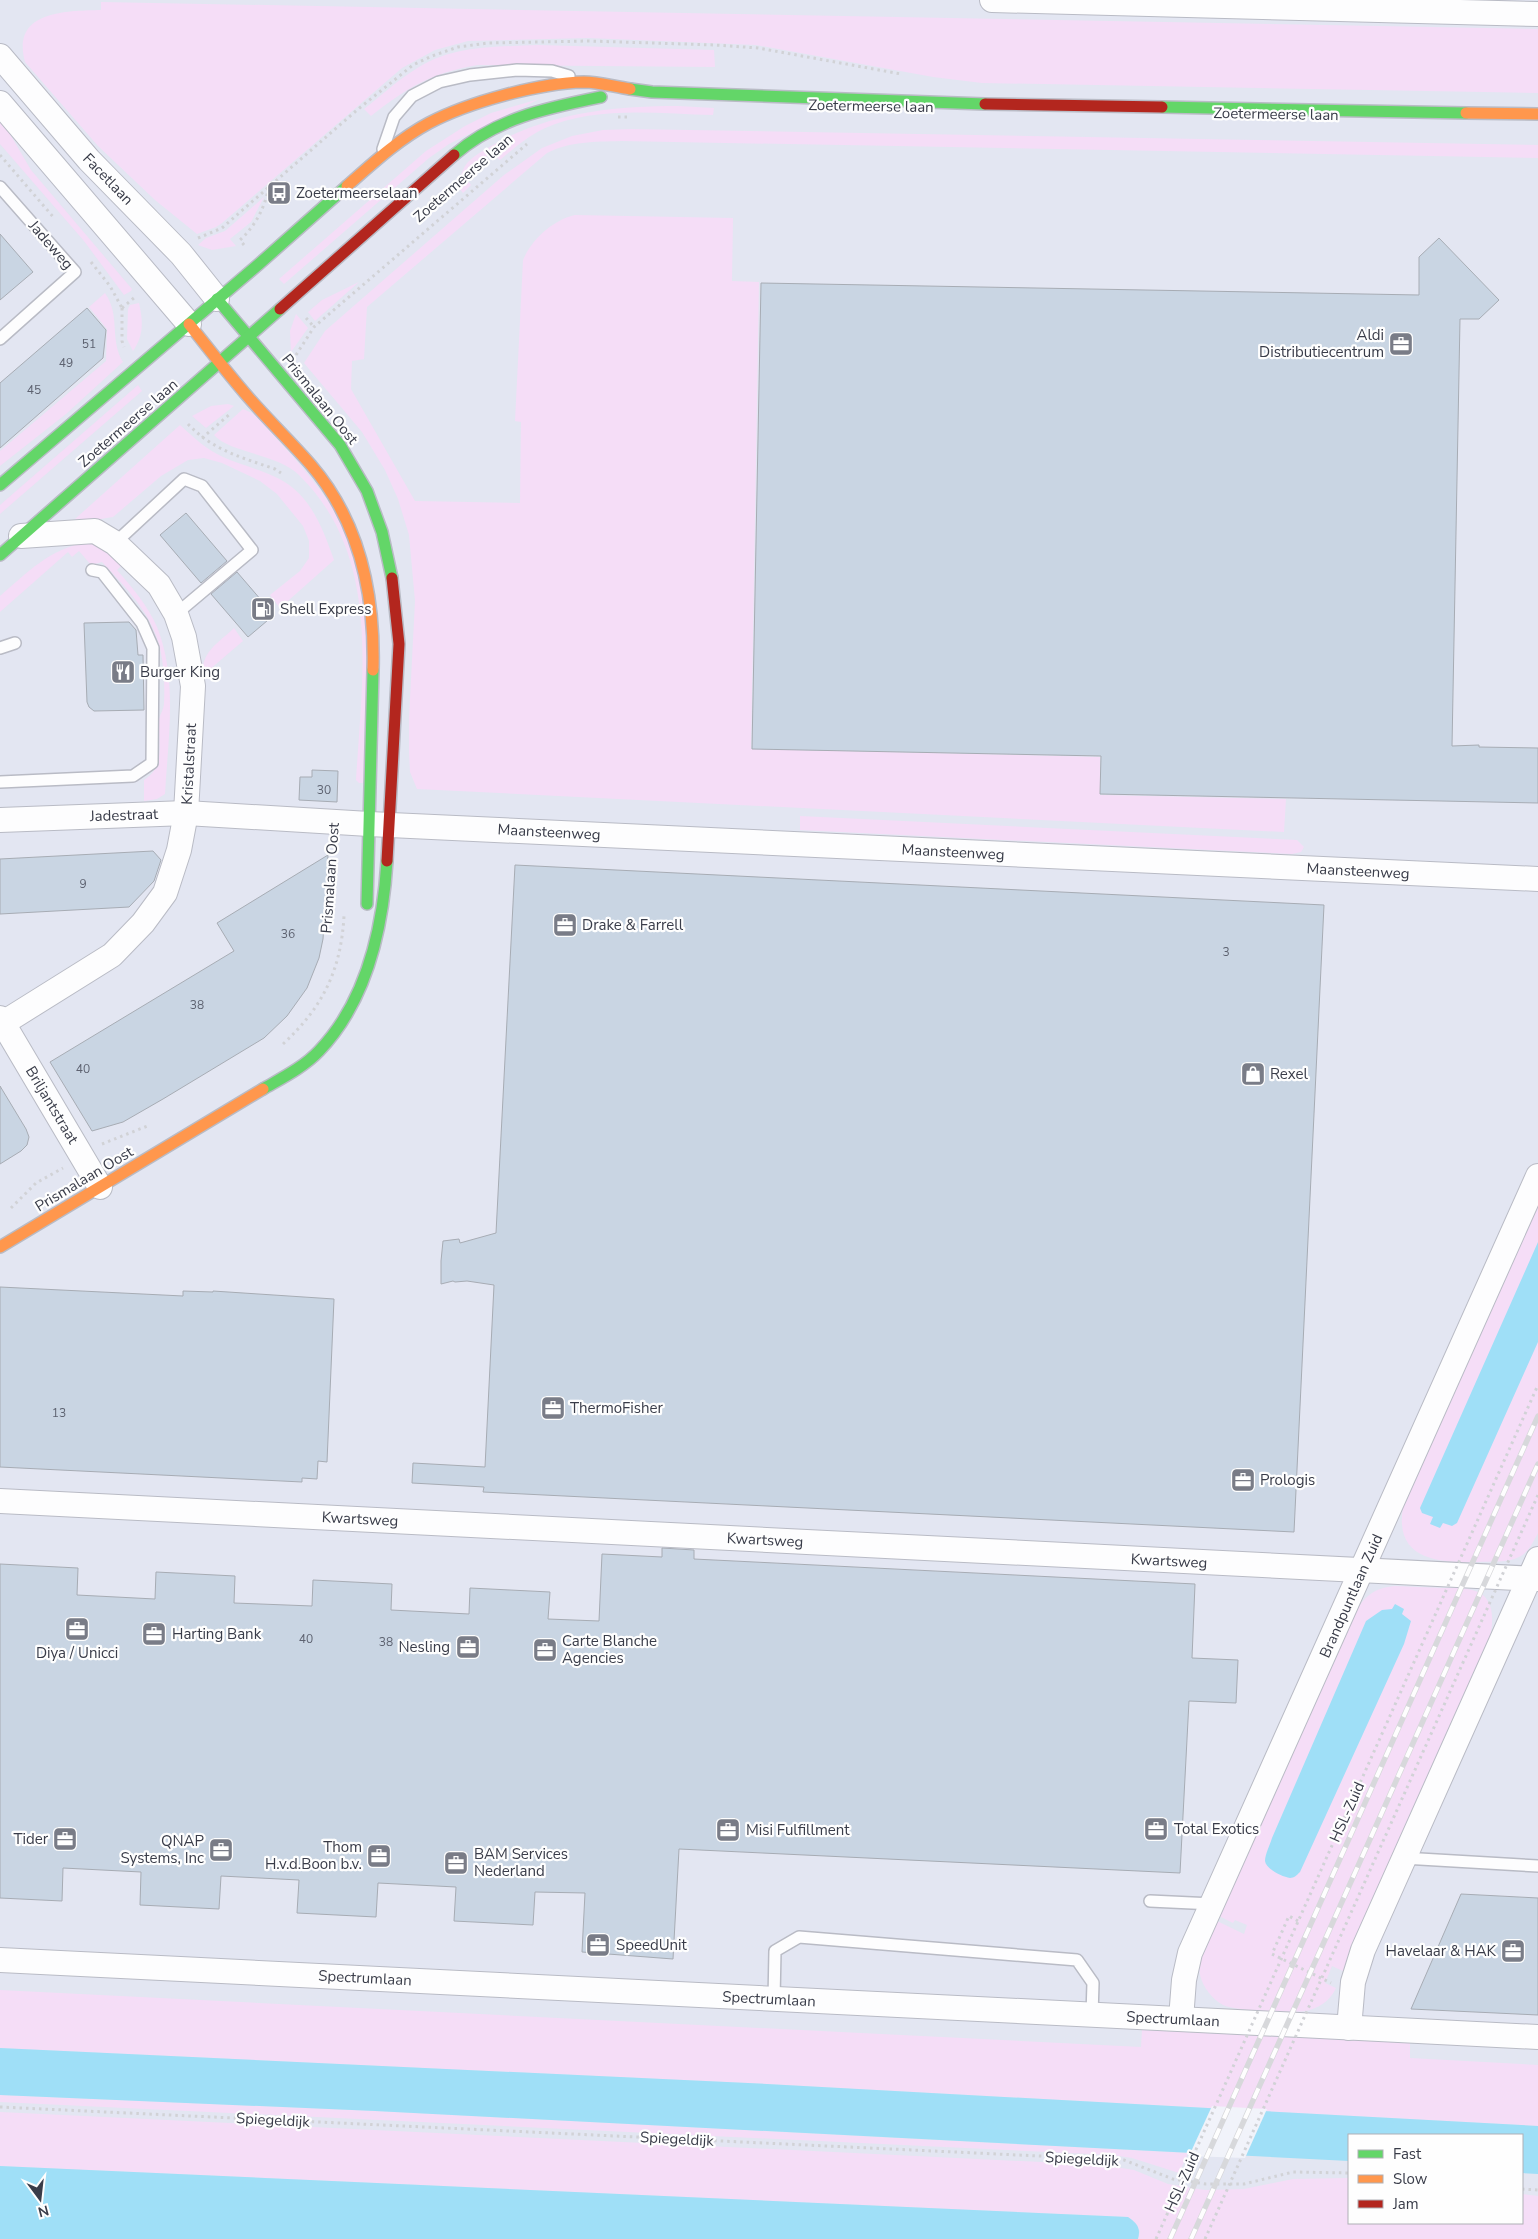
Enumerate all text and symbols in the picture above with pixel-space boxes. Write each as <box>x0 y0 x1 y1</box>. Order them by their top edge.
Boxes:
street label: Zoetermeerse laan <box>808 95 934 117</box>
street label: Zoetermeerse laan <box>1213 103 1339 125</box>
street label: Zoetermeerse laan <box>409 129 517 227</box>
street label: Facetlaan <box>78 149 138 209</box>
bus stop icon: Zoetermeerselaan <box>266 180 292 206</box>
place label: Zoetermeerselaan <box>296 183 418 203</box>
street label: Jadeweg <box>24 216 78 274</box>
place label: Aldi Distributiecentrum <box>1259 325 1384 362</box>
office icon: Aldi Distributiecentrum <box>1388 331 1414 357</box>
house number: 51 <box>82 336 96 352</box>
street label: Prismalaan Oost <box>277 350 363 449</box>
house number: 49 <box>59 355 73 371</box>
street label: Zoetermeerse laan <box>74 374 182 472</box>
house number: 45 <box>27 382 41 398</box>
fuel station icon: Shell Express <box>250 596 276 622</box>
place label: Shell Express <box>280 599 372 619</box>
restaurant icon: Burger King <box>110 659 136 685</box>
place label: Burger King <box>140 662 220 682</box>
street label: Kristalstraat <box>177 722 201 805</box>
house number: 30 <box>317 782 331 798</box>
street label: Jadestraat <box>88 804 159 826</box>
street label: Maansteenweg <box>497 819 601 845</box>
street label: Prismalaan Oost <box>316 821 344 934</box>
street label: Maansteenweg <box>901 839 1005 865</box>
street label: Maansteenweg <box>1306 858 1410 884</box>
house number: 9 <box>79 876 87 892</box>
office icon: Drake & Farrell <box>552 912 578 938</box>
place label: Drake & Farrell <box>582 915 684 935</box>
house number: 36 <box>281 926 295 942</box>
house number: 3 <box>1222 944 1230 960</box>
house number: 38 <box>190 997 204 1013</box>
house number: 40 <box>76 1061 90 1077</box>
shop icon: Rexel <box>1240 1061 1266 1087</box>
street label: Briljantstraat <box>21 1062 83 1148</box>
place label: Rexel <box>1270 1064 1308 1084</box>
street label: Prismalaan Oost <box>31 1141 137 1216</box>
office icon: ThermoFisher <box>540 1395 566 1421</box>
place label: ThermoFisher <box>570 1398 663 1418</box>
house number: 13 <box>52 1405 66 1421</box>
office icon: Prologis <box>1230 1467 1256 1493</box>
place label: Prologis <box>1260 1470 1315 1490</box>
street label: Kwartsweg <box>321 1507 399 1531</box>
street label: Kwartsweg <box>726 1528 804 1552</box>
street label: Brandpuntlaan Zuid <box>1315 1531 1387 1661</box>
street label: Kwartsweg <box>1130 1549 1208 1573</box>
office icon: Diya / Unicci <box>64 1616 90 1642</box>
office icon: Harting Bank <box>141 1621 167 1647</box>
place label: Harting Bank <box>172 1624 262 1644</box>
house number: 40 <box>299 1631 313 1647</box>
place label: Carte Blanche Agencies <box>562 1631 657 1668</box>
house number: 38 <box>379 1634 393 1650</box>
office icon: Nesling <box>455 1634 481 1660</box>
place label: Nesling <box>398 1637 450 1657</box>
office icon: Carte Blanche Agencies <box>532 1637 558 1663</box>
place label: Diya / Unicci <box>36 1643 118 1663</box>
street label: HSL-Zuid <box>1325 1779 1369 1845</box>
office icon: Total Exotics <box>1143 1816 1169 1842</box>
office icon: Misi Fulfillment <box>715 1817 741 1843</box>
place label: Total Exotics <box>1174 1819 1259 1839</box>
place label: Misi Fulfillment <box>746 1820 850 1840</box>
office icon: Tider <box>52 1826 78 1852</box>
place label: Tider <box>13 1829 49 1849</box>
place label: QNAP Systems, Inc <box>120 1831 204 1868</box>
office icon: QNAP Systems, Inc <box>208 1837 234 1863</box>
place label: Thom H.v.d.Boon b.v. <box>265 1837 362 1874</box>
office icon: Thom H.v.d.Boon b.v. <box>366 1843 392 1869</box>
place label: BAM Services Nederland <box>474 1844 568 1881</box>
office icon: BAM Services Nederland <box>443 1850 469 1876</box>
office icon: SpeedUnit <box>585 1932 611 1958</box>
place label: SpeedUnit <box>616 1935 688 1955</box>
office icon: Havelaar & HAK <box>1500 1938 1526 1964</box>
place label: Havelaar & HAK <box>1386 1941 1497 1961</box>
street label: Spectrumlaan <box>318 1966 412 1990</box>
street label: Spectrumlaan <box>722 1987 816 2011</box>
street label: Spectrumlaan <box>1126 2007 1220 2031</box>
street label: Spiegeldijk <box>236 2108 311 2132</box>
street label: Spiegeldijk <box>640 2127 715 2151</box>
legend <box>1348 2134 1523 2224</box>
text: Fast <box>1393 2144 1422 2164</box>
street label: Spiegeldijk <box>1045 2147 1120 2171</box>
street label: HSL-Zuid <box>1160 2149 1204 2215</box>
text: Slow <box>1393 2169 1428 2189</box>
north arrow <box>15 2174 65 2224</box>
text: Jam <box>1392 2194 1419 2214</box>
text: N <box>36 2201 51 2222</box>

